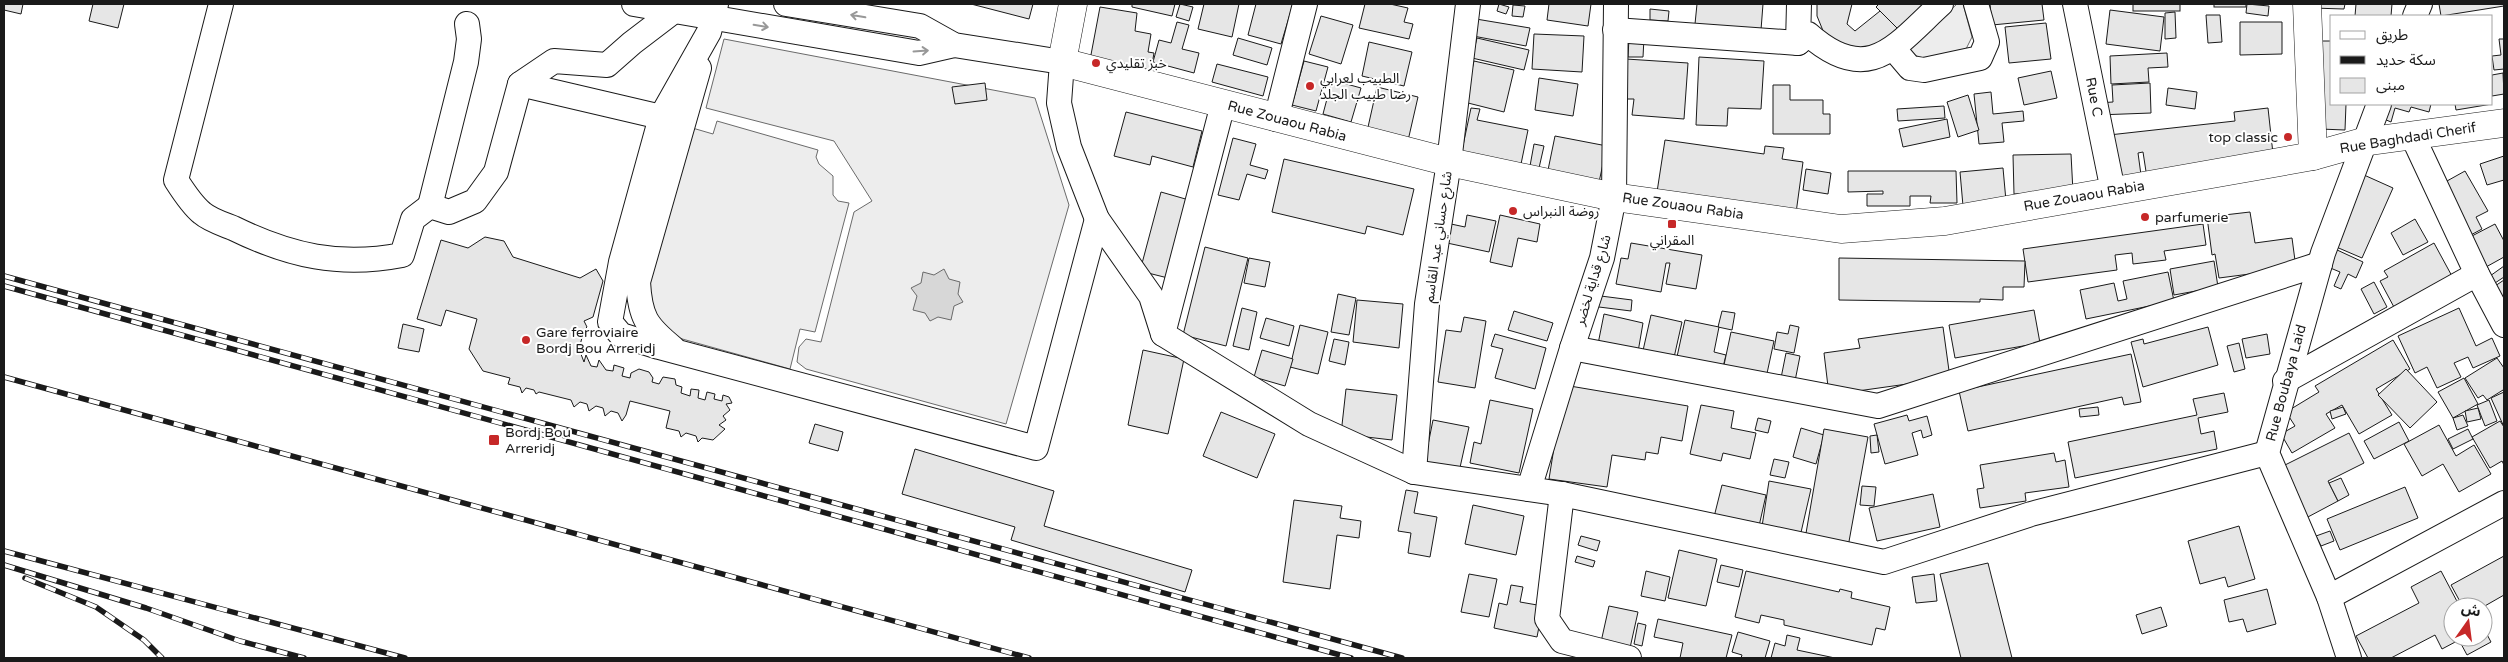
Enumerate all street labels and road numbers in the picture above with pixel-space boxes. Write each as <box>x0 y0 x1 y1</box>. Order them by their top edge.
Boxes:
street label: Rue C <box>2082 76 2106 118</box>
street label: Rue Zouaou Rabia <box>1226 97 1348 145</box>
street label: Rue Baghdadi Cherif <box>2339 119 2478 157</box>
street label: شارع حساني عبد القاسم <box>1420 170 1458 304</box>
street label: Rue Zouaou Rabia <box>2022 177 2146 215</box>
street label: Rue Zouaou Rabia <box>1621 189 1745 223</box>
street label: شارع قداية لخضر <box>1571 233 1617 329</box>
street label: Rue Boubaya Laid <box>2262 323 2310 443</box>

